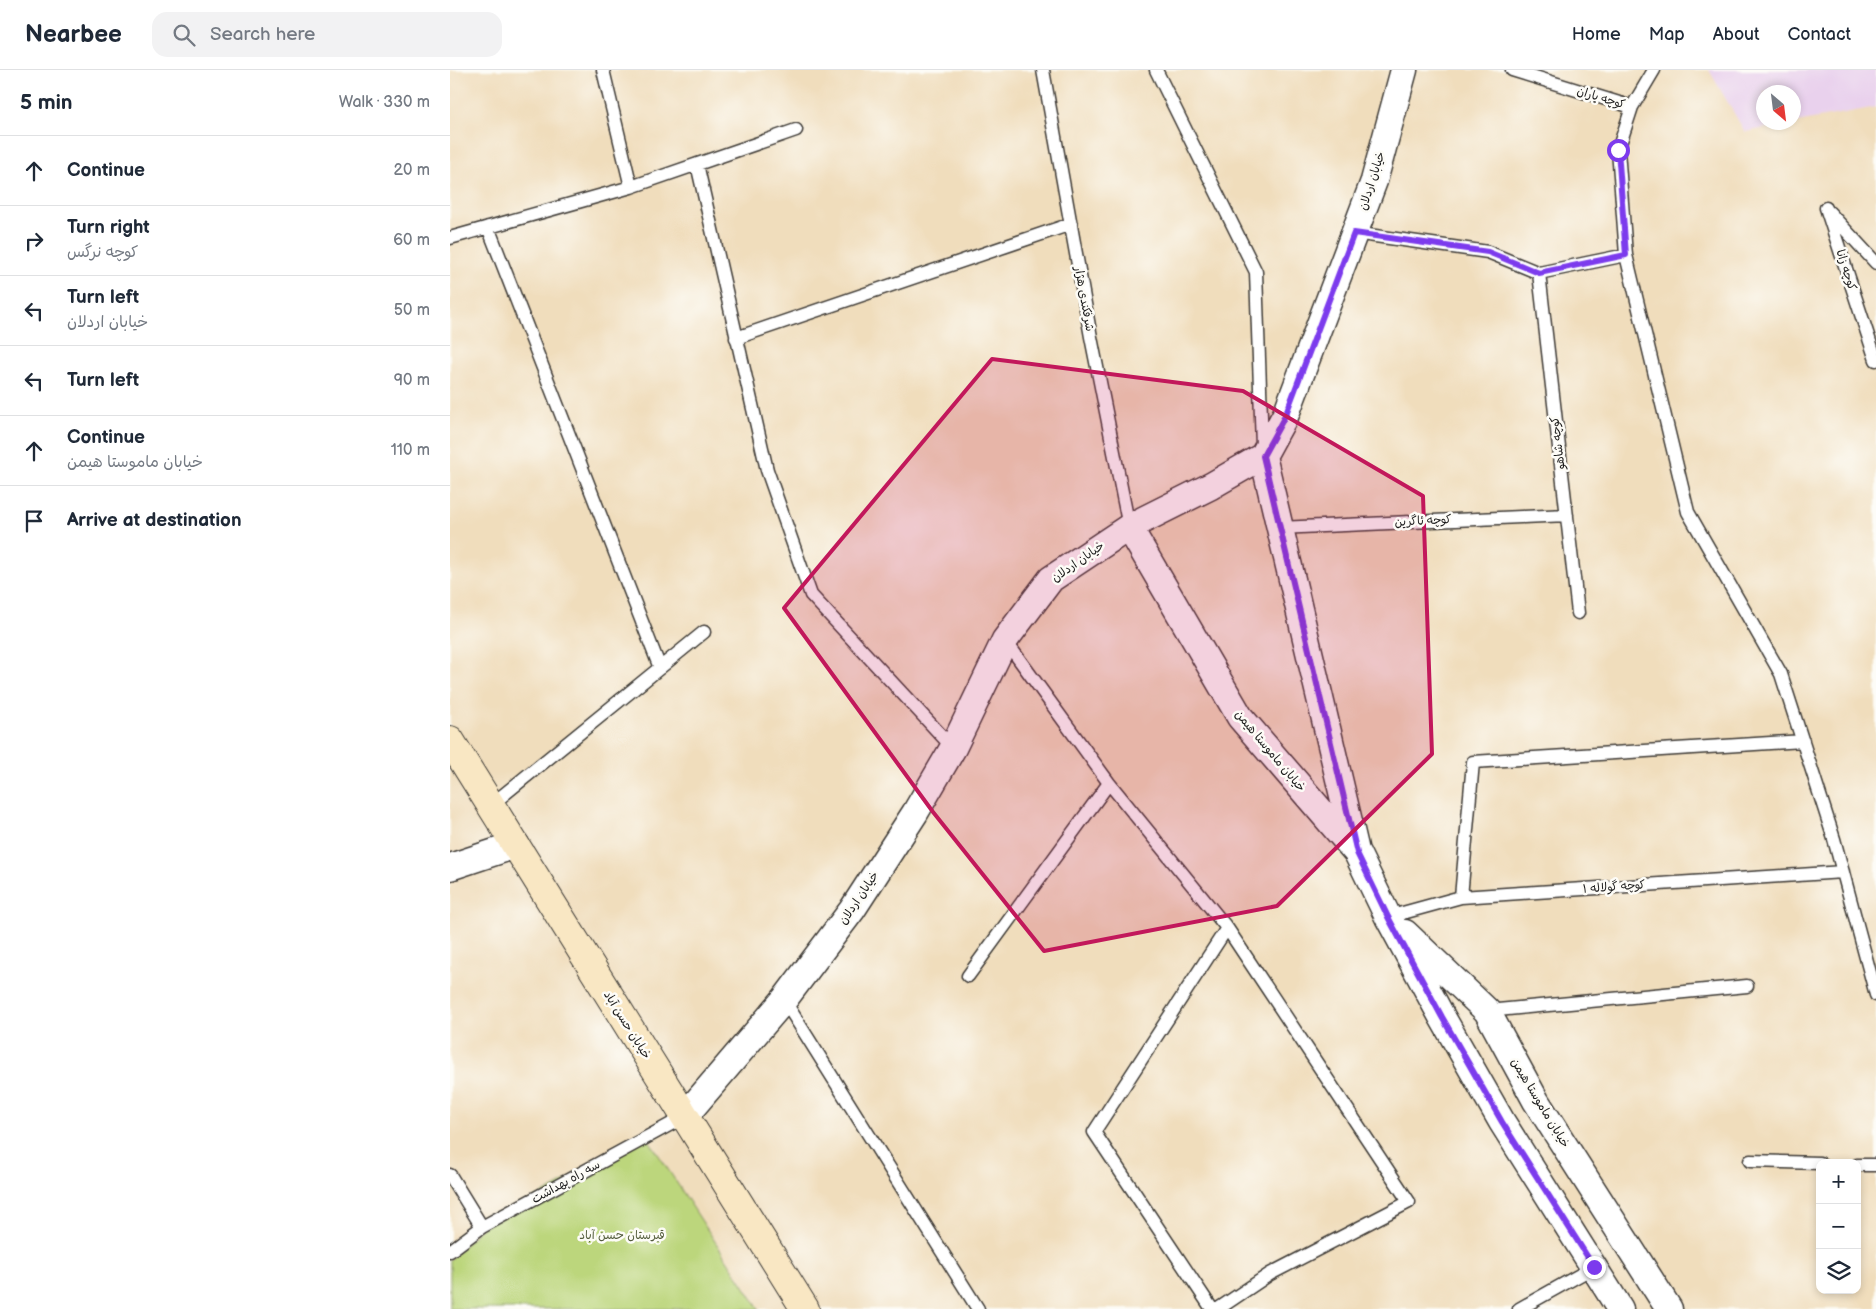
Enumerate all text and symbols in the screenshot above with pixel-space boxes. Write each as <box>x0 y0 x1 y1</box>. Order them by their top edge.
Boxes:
search box <box>152 12 502 57</box>
text: Nearbee <box>25 20 122 49</box>
icon: search <box>170 21 198 49</box>
text: Search here <box>210 23 315 46</box>
text: Home <box>1572 24 1621 45</box>
text: Map <box>1649 24 1685 45</box>
text: About <box>1713 24 1760 45</box>
text: Contact <box>1788 24 1851 45</box>
street label: کوچه یاران <box>1575 84 1627 112</box>
north arrow <box>1756 85 1801 130</box>
text: 5 min <box>20 90 73 115</box>
text: Walk · 330 m <box>339 93 430 112</box>
route start <box>1607 139 1630 162</box>
street label: خیابان اردلان <box>1355 150 1389 212</box>
icon: ahead <box>20 157 48 185</box>
text: Continue <box>67 159 145 182</box>
text: 20 m <box>394 161 430 180</box>
text: Turn right <box>67 216 150 239</box>
icon: right <box>20 227 48 255</box>
text: 60 m <box>393 231 430 250</box>
text: کوچه نرگس <box>67 243 138 262</box>
street label: کوچه زانا <box>1832 248 1860 292</box>
street label: شرفکندی هژار <box>1071 264 1097 333</box>
text: Turn left <box>67 286 139 309</box>
icon: left <box>20 297 48 325</box>
text: 50 m <box>394 301 430 320</box>
text: خیابان اردلان <box>67 313 148 332</box>
icon: left <box>20 367 48 395</box>
text: Turn left <box>67 369 139 392</box>
text: 90 m <box>394 371 430 390</box>
street label: کوچه شاهو <box>1547 416 1569 471</box>
text: Continue <box>67 426 145 449</box>
icon: ahead <box>20 437 48 465</box>
text: 110 m <box>391 441 430 460</box>
text: خیابان ماموستا هیمن <box>67 453 203 472</box>
icon: arrive <box>20 507 48 535</box>
text: Arrive at destination <box>67 509 242 532</box>
street label: کوچه ئاگرین <box>1394 512 1452 530</box>
street label: خیابان اردلان <box>1049 538 1107 586</box>
street label: خیابان ماموستا هیمن <box>1232 707 1308 795</box>
street label: خیابان اردلان <box>836 869 882 927</box>
street label: کوچه گولاله ۱ <box>1582 877 1646 897</box>
street label: خیابان حسن آباد <box>600 988 654 1062</box>
street label: خیابان ماموستا هیمن <box>1507 1055 1573 1151</box>
street label: سه راه بهداشت <box>529 1157 603 1207</box>
map controls <box>1816 1159 1861 1294</box>
button: + <box>1816 1159 1861 1204</box>
button: − <box>1816 1204 1861 1249</box>
park label: قبرستان حسن آباد <box>579 1228 665 1243</box>
button: layers <box>1816 1249 1861 1294</box>
route end <box>1583 1256 1606 1279</box>

